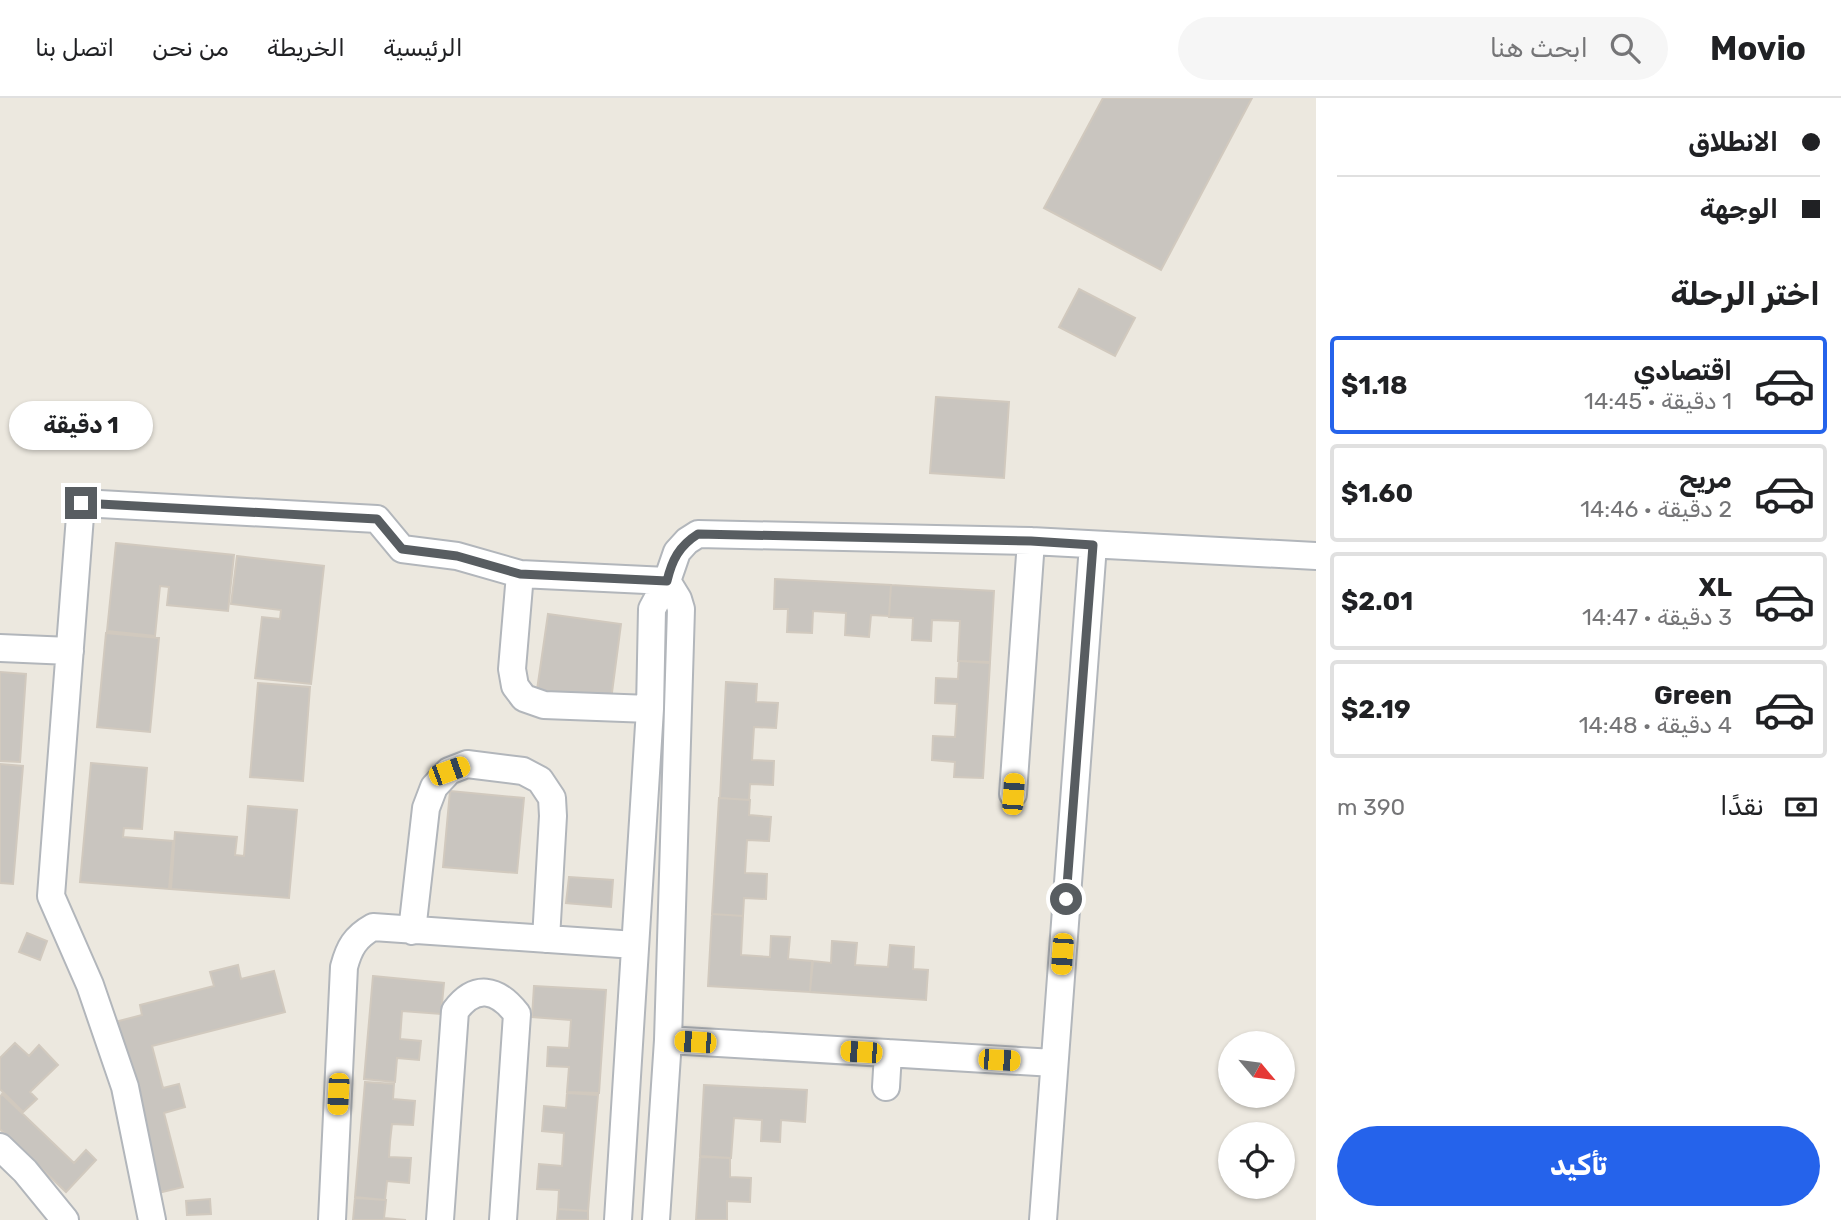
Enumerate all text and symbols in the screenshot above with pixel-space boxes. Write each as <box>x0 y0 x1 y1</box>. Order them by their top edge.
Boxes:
search box <box>1178 17 1668 80</box>
icon: search <box>1606 29 1644 67</box>
text: Movio <box>1710 29 1806 68</box>
text: ابحث هنا <box>1490 33 1588 64</box>
text: اتصل بنا <box>35 34 114 62</box>
text: من نحن <box>152 34 229 62</box>
text: الخريطة <box>267 34 345 62</box>
text: الرئيسية <box>383 34 463 62</box>
text: الانطلاق <box>1688 127 1778 158</box>
text: الوجهة <box>1700 194 1778 225</box>
text: اختر الرحلة <box>1670 275 1820 313</box>
icon: car <box>1753 354 1816 417</box>
text: اقتصادي <box>1633 356 1732 387</box>
text: $1.18 <box>1341 370 1408 401</box>
text: 1 دقيقة · 14:45 <box>1584 387 1732 415</box>
callout: 1 دقيقة <box>9 402 153 450</box>
text: 1 دقيقة <box>43 411 119 439</box>
icon: car <box>1753 462 1816 525</box>
text: مريح <box>1679 464 1732 495</box>
text: $1.60 <box>1341 478 1413 509</box>
route end <box>65 487 97 519</box>
text: 2 دقيقة · 14:46 <box>1580 495 1732 523</box>
icon: car <box>1753 570 1816 633</box>
text: XL <box>1699 572 1732 603</box>
text: $2.01 <box>1341 586 1413 617</box>
text: 3 دقيقة · 14:47 <box>1582 603 1732 631</box>
icon: car <box>1753 678 1816 741</box>
text: Green <box>1654 680 1732 711</box>
text: $2.19 <box>1341 694 1411 725</box>
text: 4 دقيقة · 14:48 <box>1579 711 1732 739</box>
car <box>426 754 473 788</box>
car <box>1002 772 1025 816</box>
icon: cash <box>1782 788 1820 826</box>
text: نقدًا <box>1720 791 1764 822</box>
text: 390 m <box>1337 793 1405 821</box>
route start <box>1050 883 1082 915</box>
car <box>1051 932 1074 976</box>
car <box>674 1030 717 1054</box>
north arrow <box>1218 1031 1295 1108</box>
map controls <box>1218 1031 1295 1199</box>
car <box>840 1040 883 1064</box>
car <box>978 1048 1021 1072</box>
car <box>327 1072 350 1116</box>
button: locate <box>1218 1122 1295 1199</box>
button: تأكيد <box>1337 1126 1820 1206</box>

